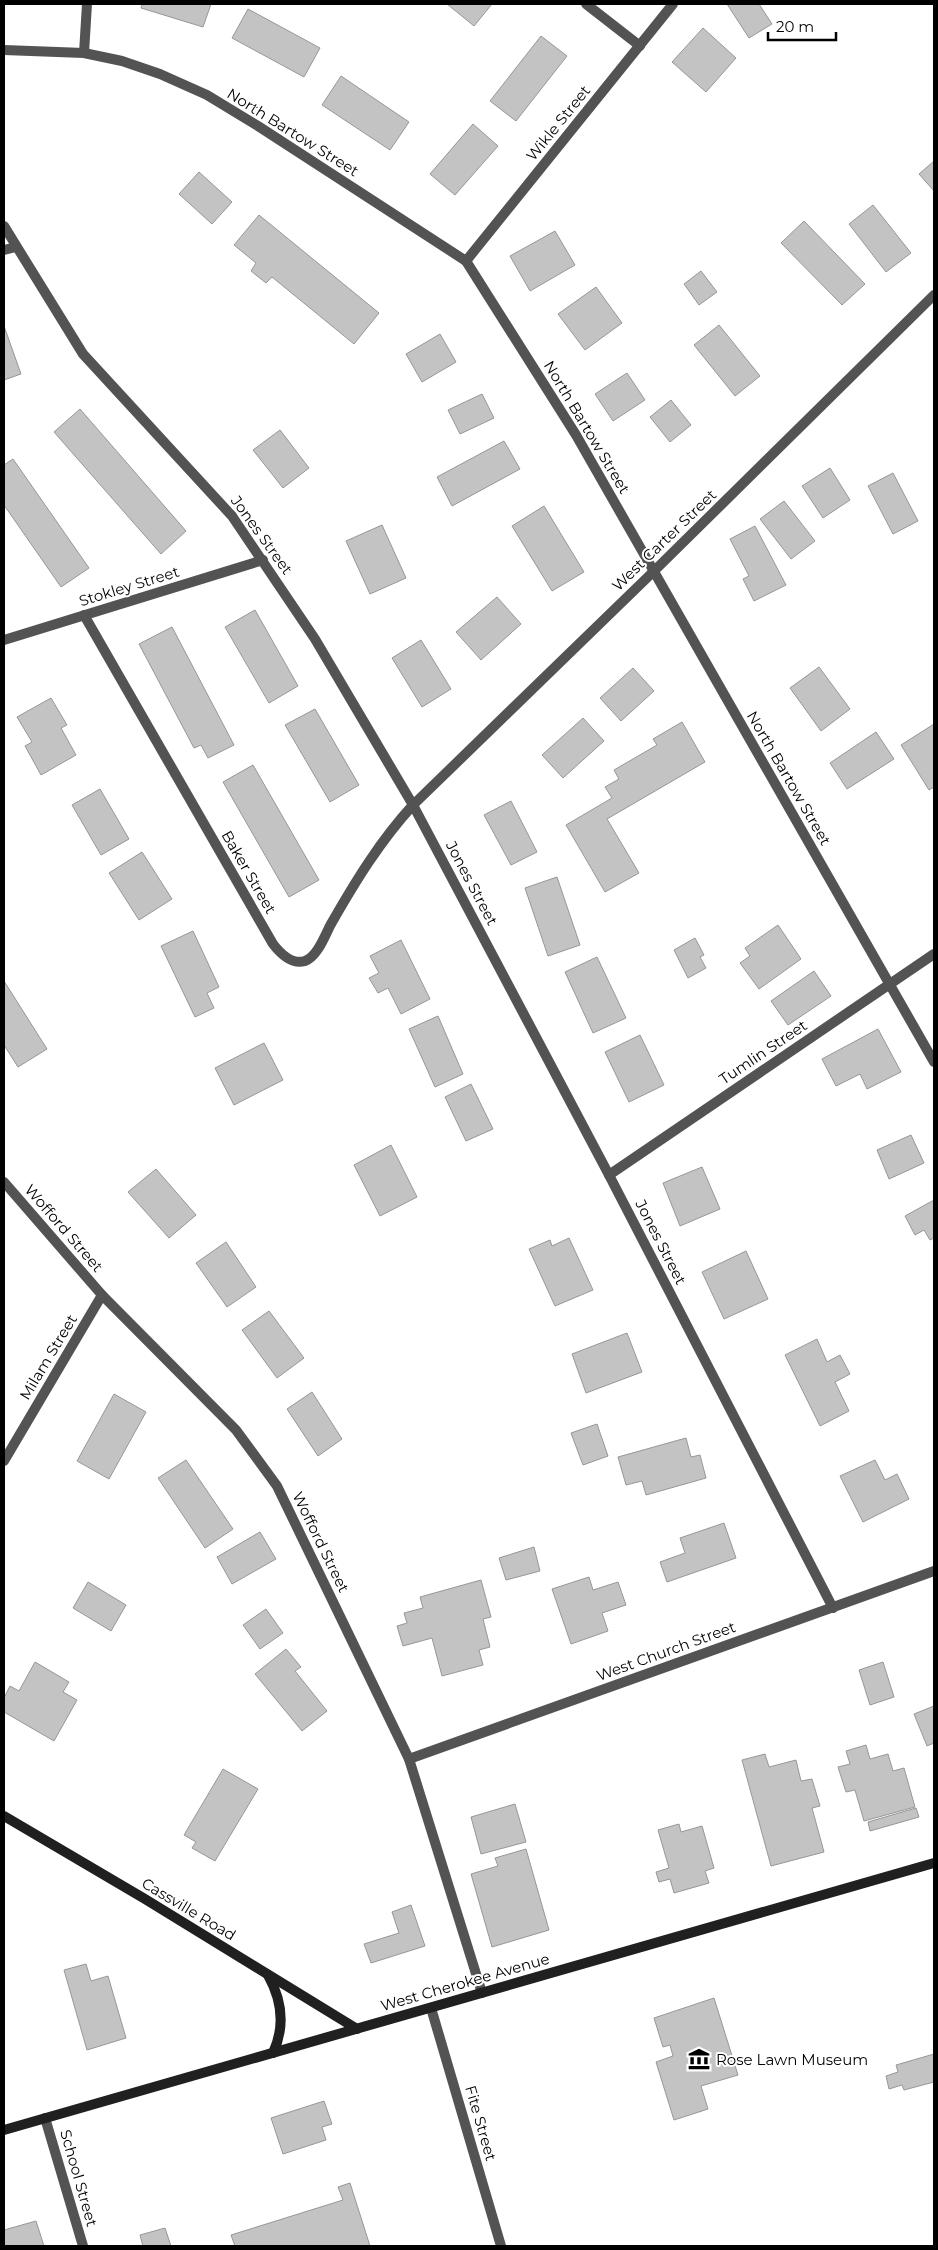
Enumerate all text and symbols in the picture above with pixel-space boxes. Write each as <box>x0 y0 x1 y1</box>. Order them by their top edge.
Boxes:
scale bar <box>768 10 836 42</box>
text: 20 m <box>776 17 814 36</box>
street label: Wikle Street <box>522 81 594 165</box>
street label: North Bartow Street <box>224 84 362 180</box>
street label: North Bartow Street <box>540 357 634 497</box>
street label: West Carter Street <box>608 485 720 595</box>
street label: Jones Street <box>226 491 297 578</box>
street label: Stokley Street <box>77 562 181 610</box>
street label: North Bartow Street <box>743 707 835 849</box>
street label: Baker Street <box>217 827 281 917</box>
street label: Jones Street <box>441 837 502 928</box>
street label: Tumlin Street <box>715 1016 811 1088</box>
street label: Wofford Street <box>21 1180 107 1276</box>
street label: Jones Street <box>631 1195 691 1288</box>
street label: Milam Street <box>15 1311 81 1403</box>
street label: Wofford Street <box>288 1488 354 1596</box>
street label: West Church Street <box>594 1617 738 1685</box>
street label: Cassville Road <box>139 1873 239 1945</box>
street label: West Cherokee Avenue <box>378 1949 552 2015</box>
museum icon: Rose Lawn Museum <box>686 2046 712 2072</box>
place label: Rose Lawn Museum <box>716 2050 868 2069</box>
street label: Fite Street <box>461 2083 501 2163</box>
street label: School Street <box>56 2127 102 2229</box>

